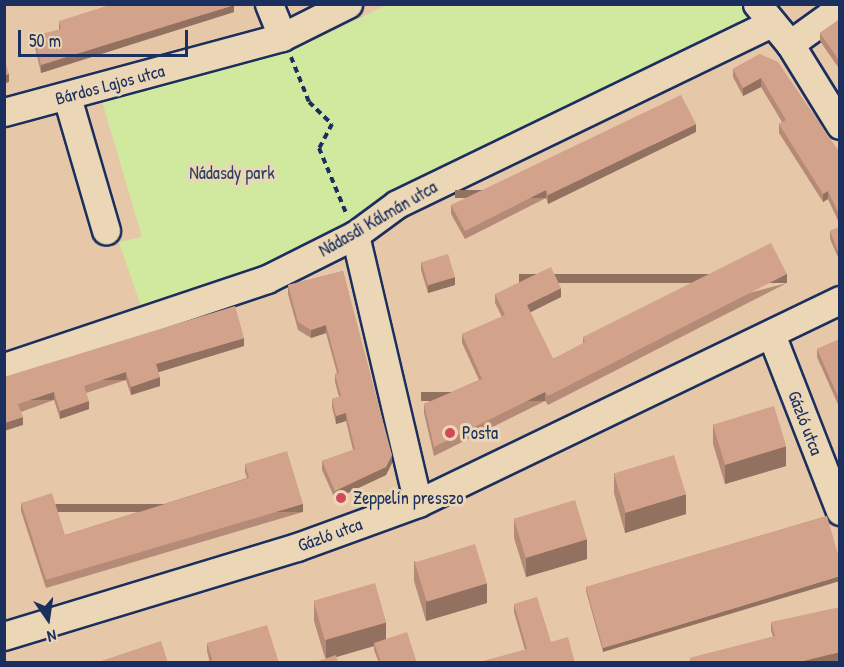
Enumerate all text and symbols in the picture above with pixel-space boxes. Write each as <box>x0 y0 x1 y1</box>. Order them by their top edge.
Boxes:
scale bar <box>21 18 190 56</box>
text: 50 m <box>29 28 61 53</box>
street label: Bárdos Lajos utca <box>53 60 167 110</box>
park label: Nádasdy park <box>189 162 275 184</box>
street label: Nádasdi Kálmán utca <box>315 176 441 262</box>
street label: Gázló utca <box>783 388 827 458</box>
place label: Posta <box>462 422 498 444</box>
marker: Posta <box>443 426 457 440</box>
place label: Zeppelin presszo <box>353 487 464 509</box>
marker: Zeppelin presszo <box>334 491 348 505</box>
street label: Gázló utca <box>295 513 365 557</box>
north arrow <box>18 589 78 649</box>
text: N <box>45 625 59 648</box>

